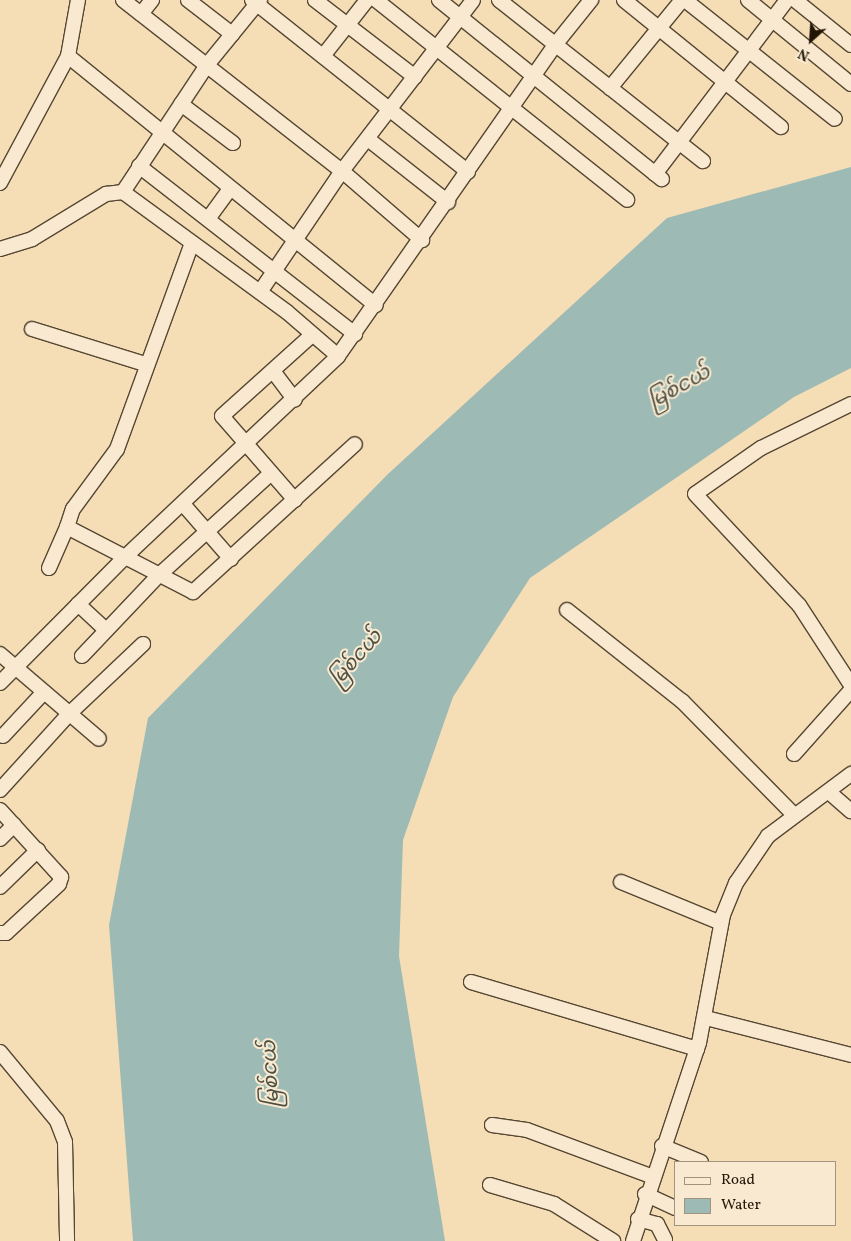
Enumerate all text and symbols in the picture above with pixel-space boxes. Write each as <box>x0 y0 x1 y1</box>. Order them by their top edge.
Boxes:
north arrow <box>786 15 836 65</box>
text: N <box>795 43 813 65</box>
water label: မြစ်ငယ် <box>645 361 715 415</box>
water label: မြစ်ငယ် <box>326 626 388 692</box>
water label: မြစ်ငယ် <box>258 1040 286 1108</box>
legend <box>674 1161 836 1226</box>
text: Road <box>721 1170 755 1191</box>
text: Water <box>721 1195 761 1216</box>

